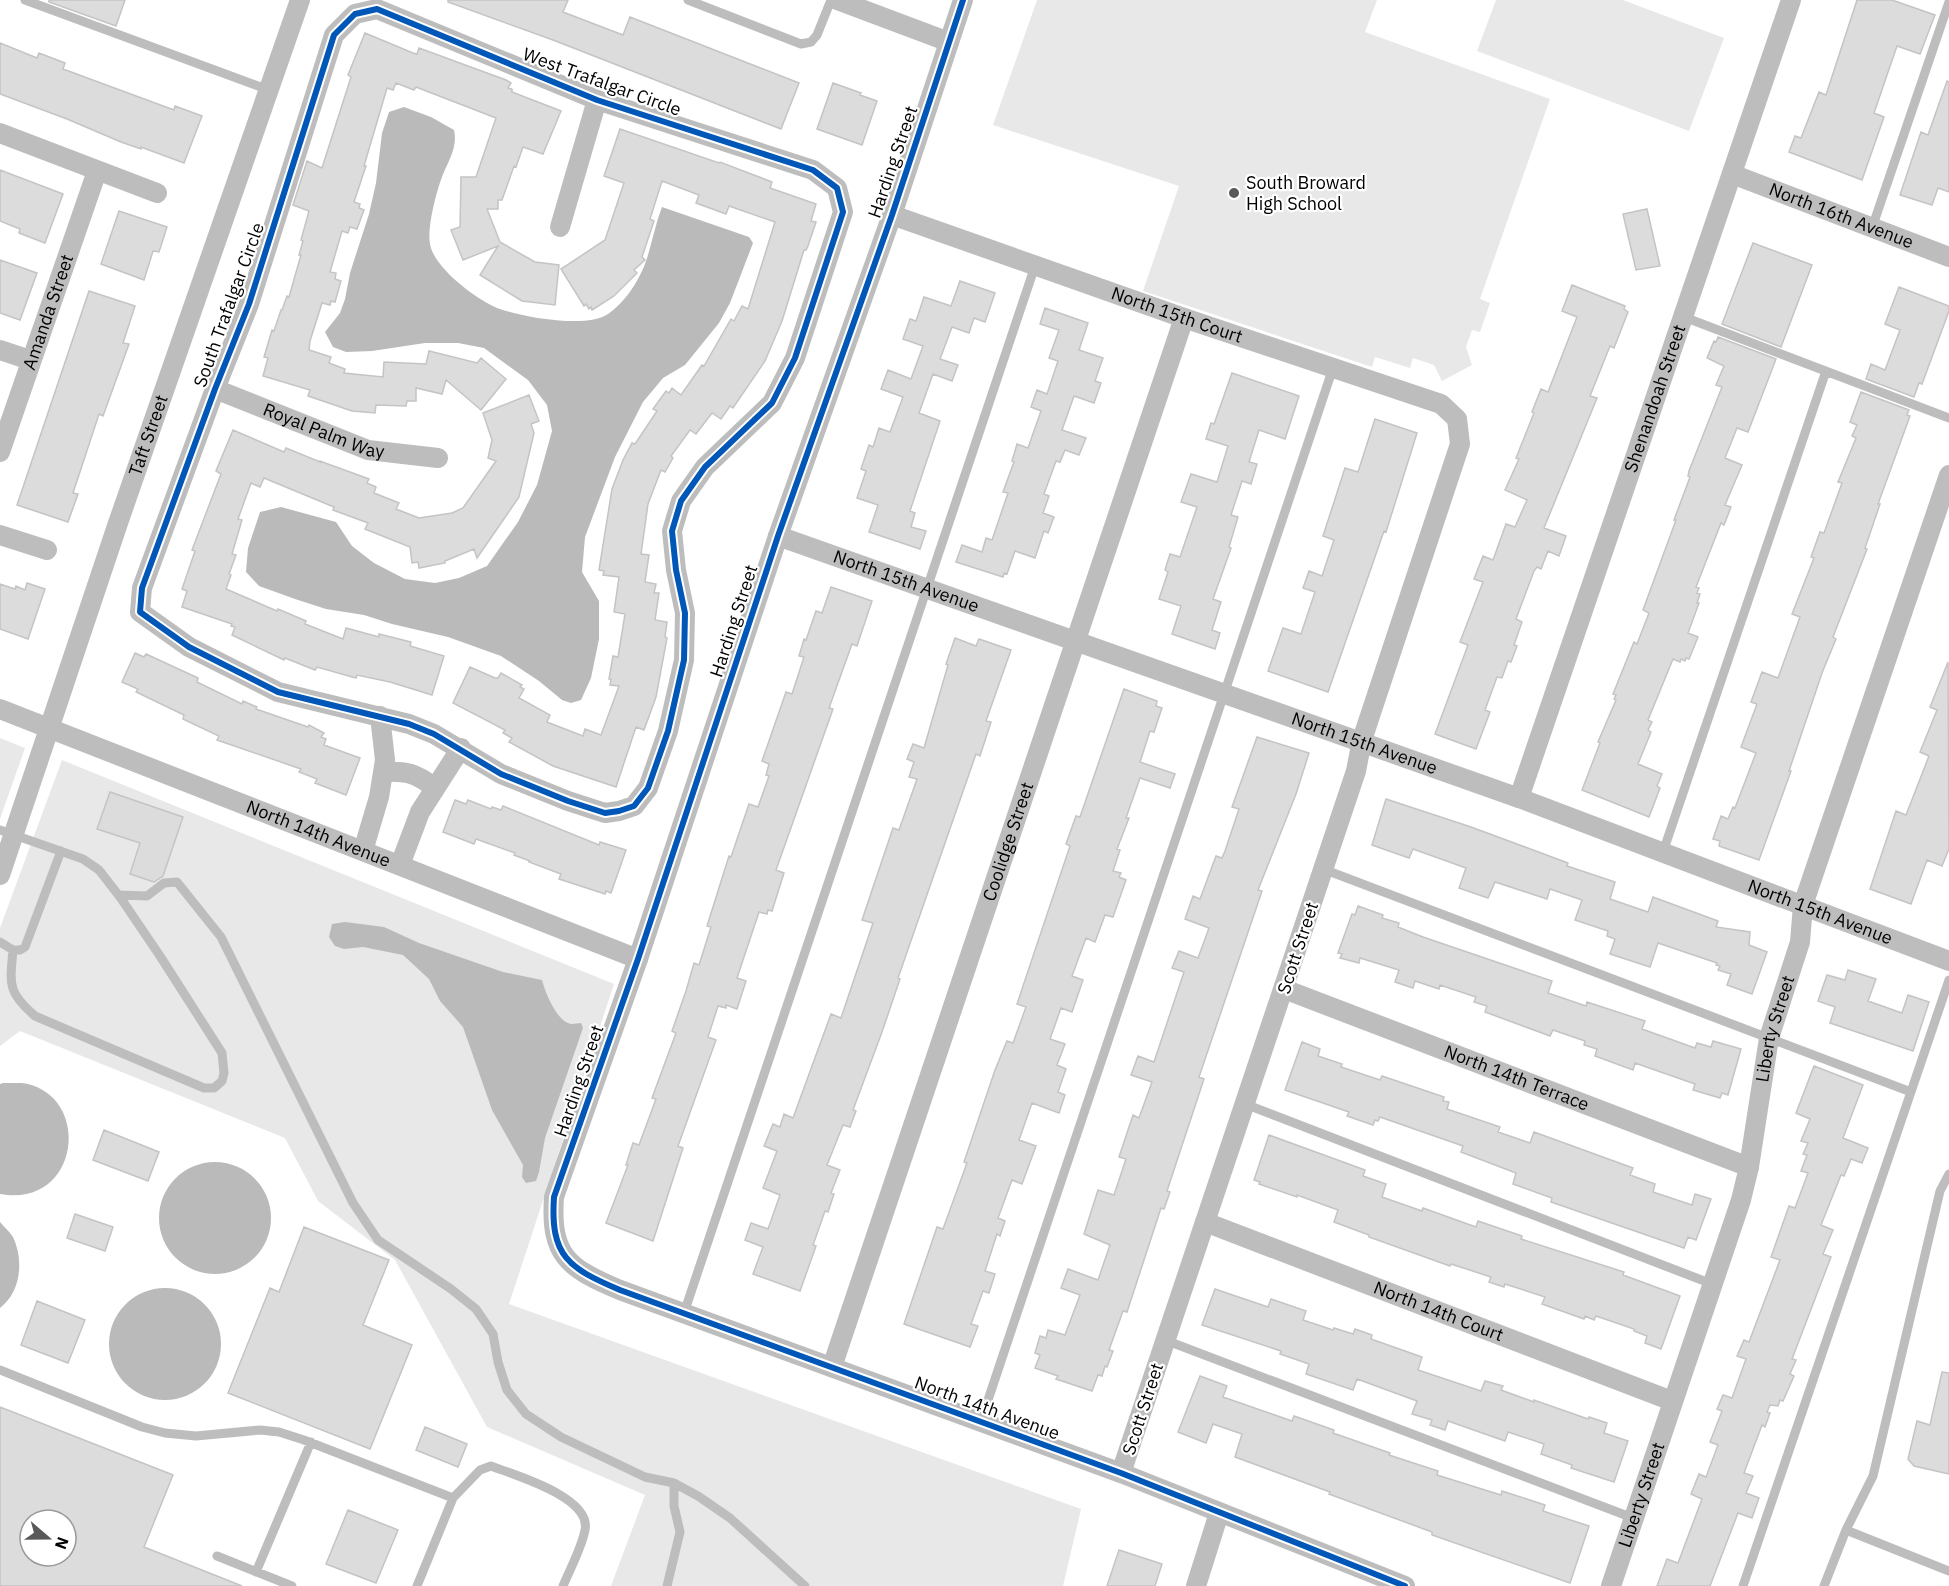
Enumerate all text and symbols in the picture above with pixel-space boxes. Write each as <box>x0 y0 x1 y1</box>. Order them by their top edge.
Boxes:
street label: West Trafalgar Circle <box>520 42 685 121</box>
street label: Harding Street <box>863 103 922 221</box>
place label: South Broward High School <box>1246 171 1366 215</box>
street label: North 16th Avenue <box>1766 177 1917 253</box>
marker: South Broward High School <box>1227 186 1241 200</box>
street label: South Trafalgar Circle <box>188 219 269 390</box>
street label: Amanda Street <box>17 251 78 373</box>
street label: North 15th Court <box>1108 281 1246 348</box>
street label: Shenandoah Street <box>1619 321 1691 475</box>
street label: Taft Street <box>123 392 173 479</box>
street label: Royal Palm Way <box>260 397 386 463</box>
street label: North 15th Avenue <box>830 545 982 617</box>
street label: Harding Street <box>704 562 763 680</box>
street label: North 15th Avenue <box>1289 707 1441 779</box>
street label: Coolidge Street <box>977 779 1038 904</box>
street label: North 14th Avenue <box>243 795 394 872</box>
street label: North 15th Avenue <box>1745 874 1896 950</box>
street label: Scott Street <box>1272 899 1323 997</box>
street label: Liberty Street <box>1750 972 1799 1084</box>
street label: Harding Street <box>549 1022 608 1140</box>
street label: North 14th Terrace <box>1441 1039 1593 1116</box>
street label: North 14th Court <box>1370 1276 1507 1346</box>
street label: Scott Street <box>1117 1360 1168 1458</box>
street label: North 14th Avenue <box>911 1371 1063 1445</box>
street label: Liberty Street <box>1613 1439 1670 1550</box>
north arrow <box>18 1508 78 1568</box>
text: N <box>51 1534 73 1552</box>

